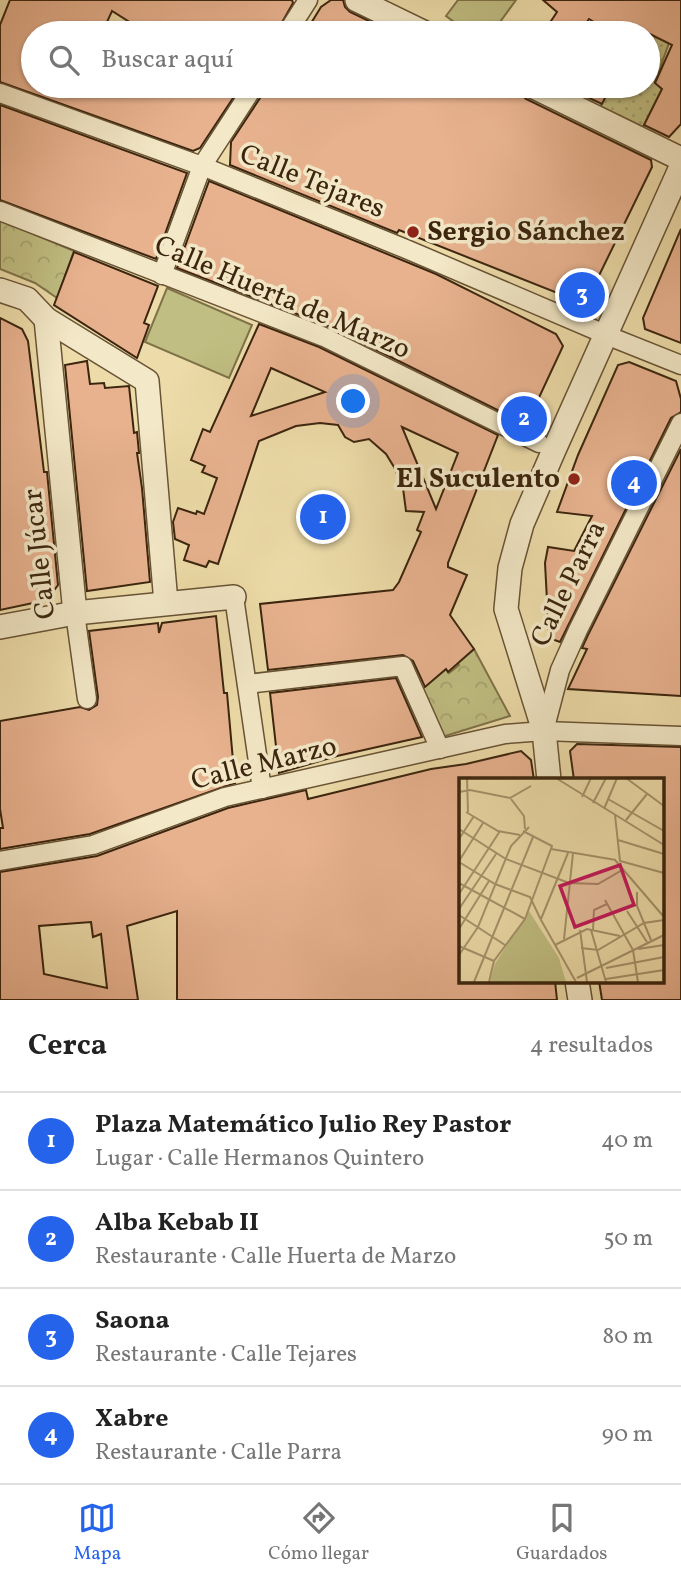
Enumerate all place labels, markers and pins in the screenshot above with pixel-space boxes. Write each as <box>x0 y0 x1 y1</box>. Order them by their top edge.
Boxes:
place label: Sergio Sánchez <box>427 213 625 252</box>
marker: Sergio Sánchez <box>405 224 421 240</box>
pin: 3 <box>559 269 605 321</box>
pin: 2 <box>501 393 547 445</box>
pin: 4 <box>611 457 657 509</box>
place label: El Suculento <box>396 460 560 499</box>
marker: El Suculento <box>566 471 582 487</box>
pin: 1 <box>300 491 346 543</box>

